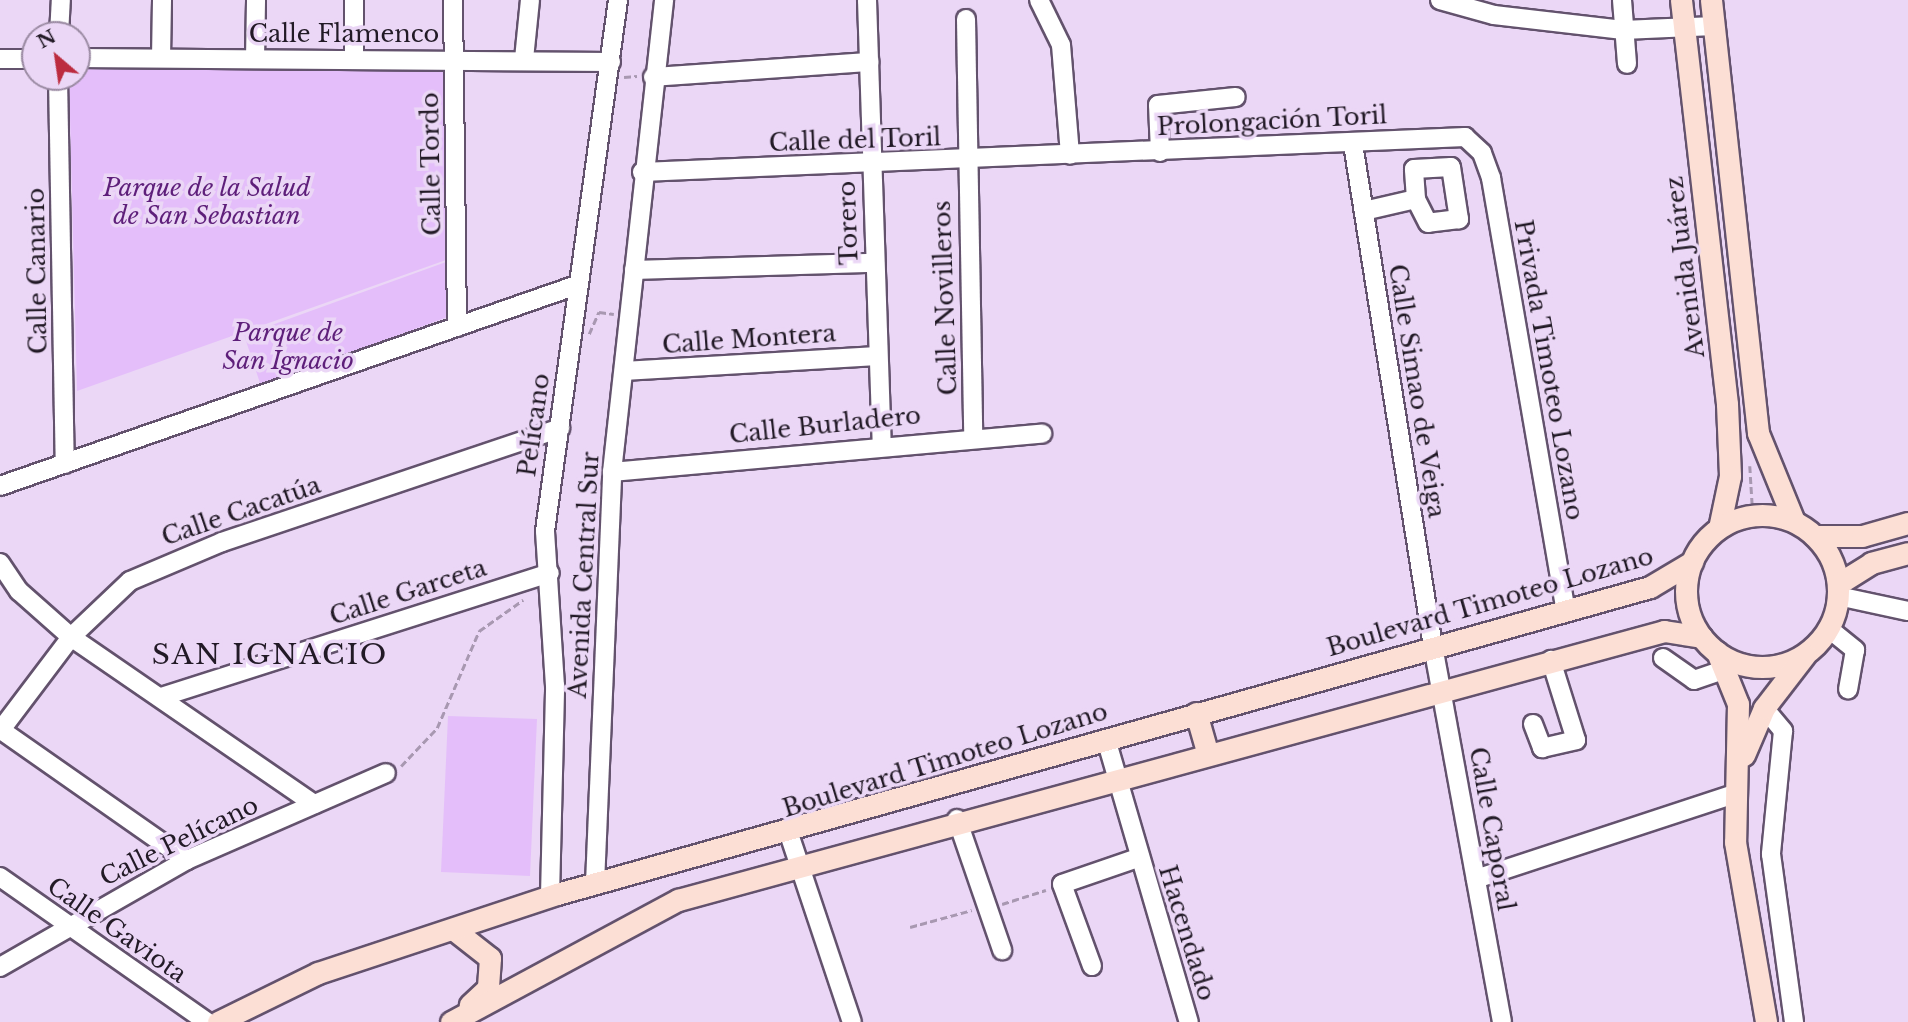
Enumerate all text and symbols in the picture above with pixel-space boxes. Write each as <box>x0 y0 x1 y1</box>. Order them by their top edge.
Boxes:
street label: Calle Flamenco <box>249 20 439 48</box>
north arrow <box>21 21 91 91</box>
text: N <box>33 25 60 53</box>
street label: Calle Tordo <box>415 92 447 236</box>
street label: Prolongación Toril <box>1156 101 1388 141</box>
street label: Calle del Toril <box>768 123 942 157</box>
park label: Parque de la Salud de San Sebastian <box>103 174 311 230</box>
street label: Avenida Juárez <box>1660 175 1710 359</box>
street label: Torero <box>832 180 864 266</box>
street label: Calle Canario <box>21 188 53 354</box>
street label: Calle Novilleros <box>927 200 963 396</box>
street label: Privada Timoteo Lozano <box>1508 217 1590 523</box>
street label: Calle Simao de Veiga <box>1383 262 1451 520</box>
park label: Parque de San Ignacio <box>222 319 354 375</box>
street label: Calle Montera <box>661 319 837 359</box>
street label: Pelícano <box>513 372 555 478</box>
street label: Calle Burladero <box>728 401 922 449</box>
street label: Avenida Central Sur <box>563 451 605 699</box>
street label: Calle Cacatúa <box>158 470 324 552</box>
street label: Boulevard Timoteo Lozano <box>1323 541 1657 663</box>
street label: Calle Garceta <box>326 553 490 631</box>
district label: SAN IGNACIO <box>153 638 387 672</box>
street label: Boulevard Timoteo Lozano <box>779 697 1111 823</box>
street label: Calle Caporal <box>1463 745 1521 913</box>
street label: Calle Pelícano <box>95 790 263 892</box>
street label: Hacendado <box>1153 862 1221 1004</box>
street label: Calle Gaviota <box>42 871 192 989</box>

